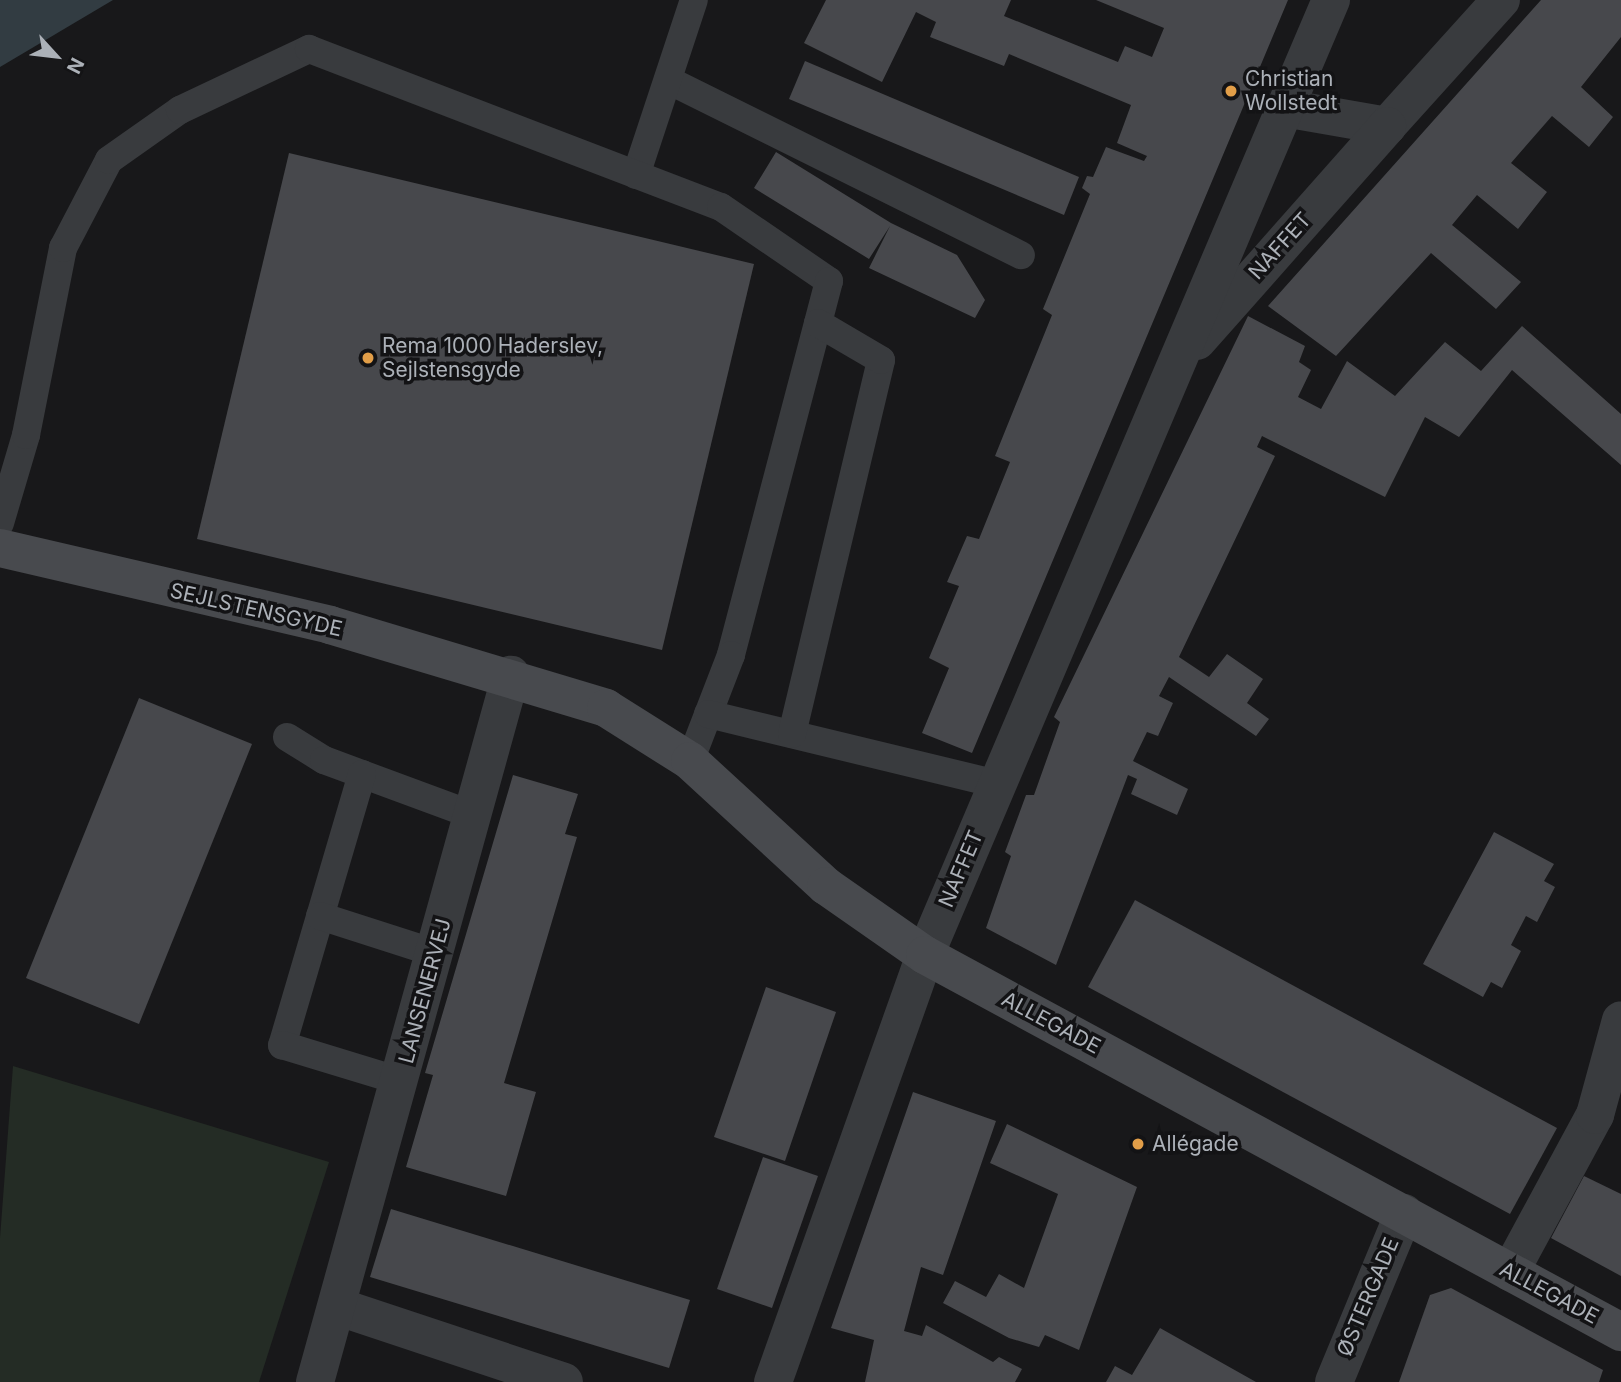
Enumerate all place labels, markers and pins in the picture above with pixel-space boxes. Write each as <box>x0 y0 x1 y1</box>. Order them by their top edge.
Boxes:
place label: Christian Wollstedt <box>1245 66 1337 116</box>
marker: Christian Wollstedt <box>1223 83 1239 99</box>
place label: Rema 1000 Haderslev, Sejlstensgyde <box>382 333 603 383</box>
marker: Rema 1000 Haderslev, Sejlstensgyde <box>360 350 376 366</box>
place label: Allégade <box>1152 1131 1239 1157</box>
marker: Allégade <box>1130 1136 1146 1152</box>

